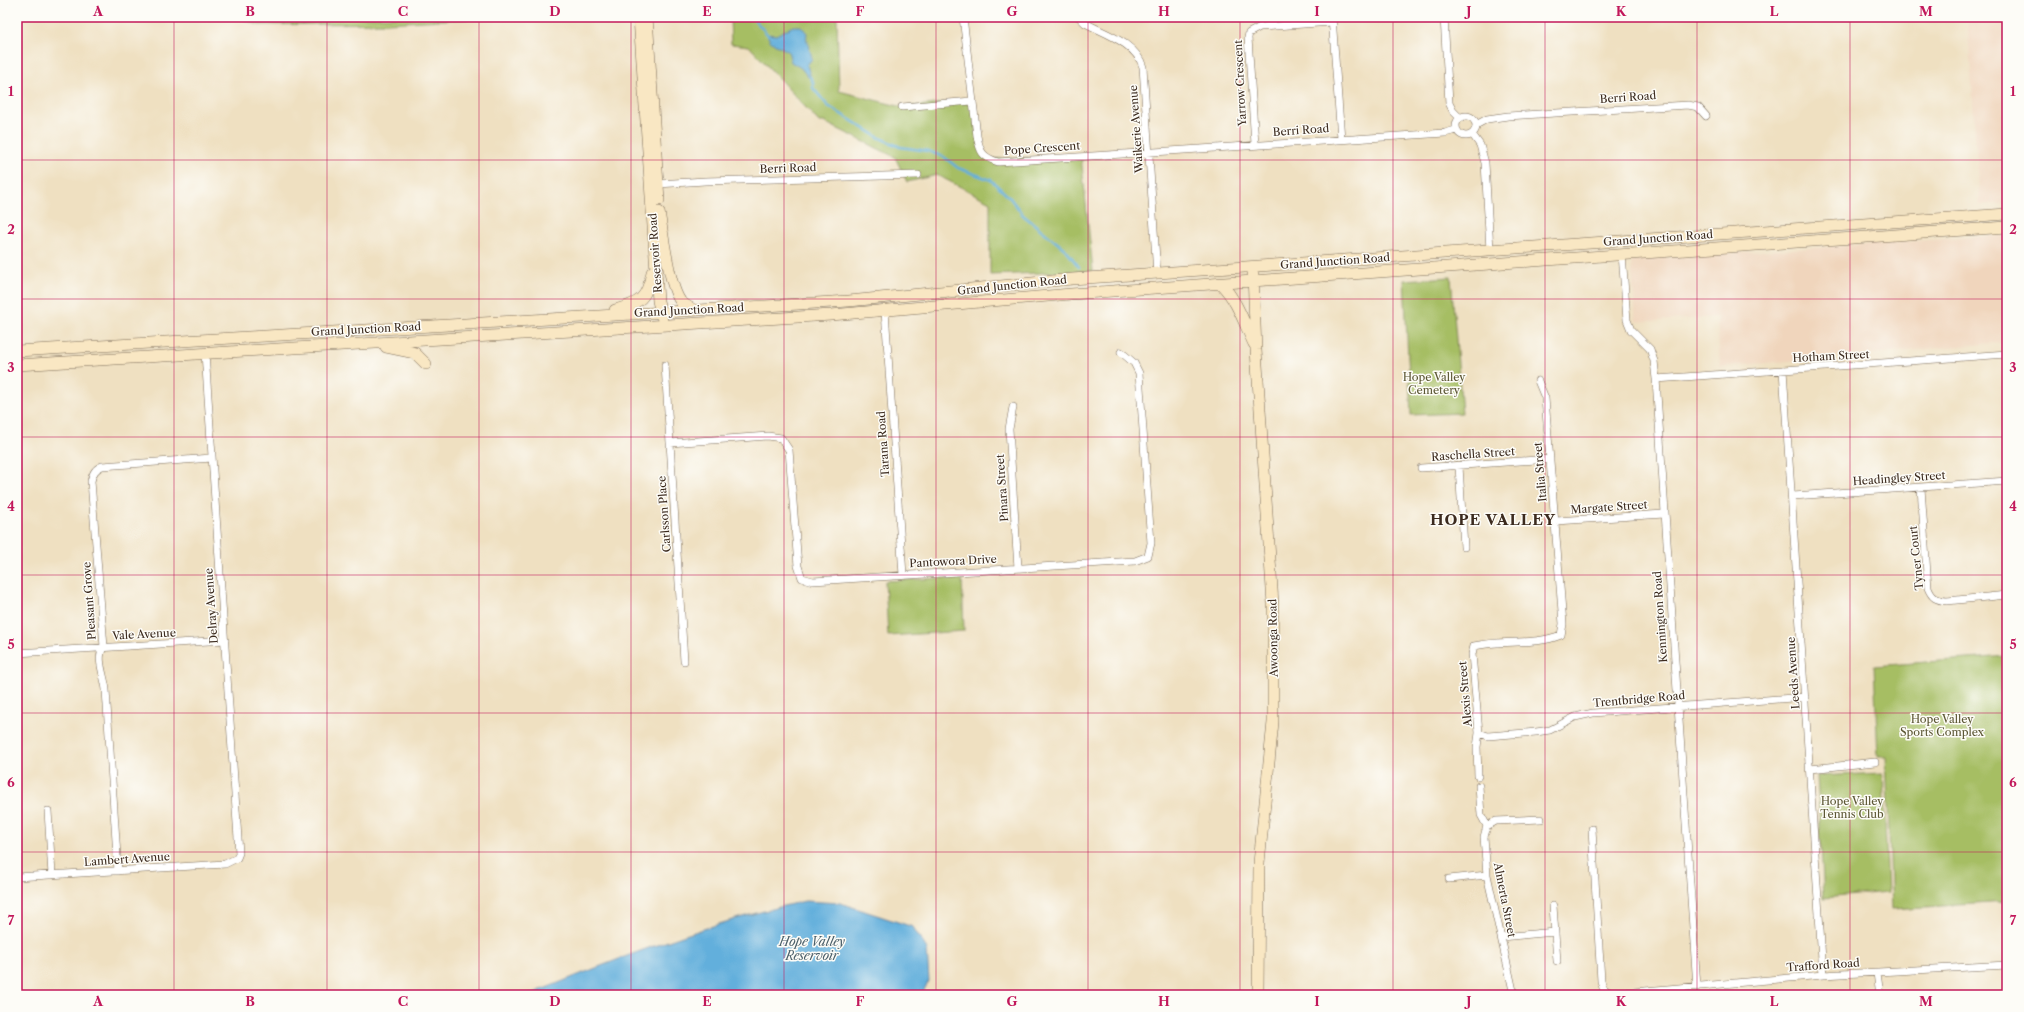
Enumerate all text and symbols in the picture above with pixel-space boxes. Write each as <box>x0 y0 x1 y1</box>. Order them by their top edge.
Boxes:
text: A <box>92 3 104 19</box>
text: B <box>245 3 255 19</box>
text: C <box>398 3 408 19</box>
text: D <box>549 3 561 19</box>
text: E <box>702 3 712 19</box>
text: F <box>856 3 865 19</box>
text: G <box>1006 3 1018 19</box>
text: H <box>1158 3 1170 19</box>
text: I <box>1314 3 1320 19</box>
text: J <box>1464 3 1472 19</box>
text: K <box>1616 3 1627 19</box>
text: L <box>1770 3 1779 19</box>
text: M <box>1919 3 1933 19</box>
street label: Yarrow Crescent <box>1231 39 1249 128</box>
text: 1 <box>8 83 14 99</box>
text: 1 <box>2010 83 2016 99</box>
street label: Waikerie Avenue <box>1126 85 1146 174</box>
street label: Berri Road <box>1599 88 1657 106</box>
street label: Berri Road <box>1272 121 1330 139</box>
street label: Pope Crescent <box>1003 138 1081 158</box>
street label: Berri Road <box>759 160 817 176</box>
street label: Reservoir Road <box>645 212 665 293</box>
text: 2 <box>7 221 15 237</box>
text: 2 <box>2009 221 2017 237</box>
street label: Grand Junction Road <box>1603 227 1714 249</box>
street label: Grand Junction Road <box>1280 250 1391 272</box>
street label: Grand Junction Road <box>957 272 1068 298</box>
street label: Grand Junction Road <box>634 300 745 320</box>
street label: Grand Junction Road <box>311 319 422 339</box>
street label: Hotham Street <box>1792 347 1870 365</box>
text: 3 <box>7 359 15 375</box>
text: 3 <box>2009 359 2017 375</box>
park label: Hope Valley Cemetery <box>1403 370 1466 397</box>
street label: Tarana Road <box>874 410 892 477</box>
street label: Italia Street <box>1530 441 1550 503</box>
street label: Raschella Street <box>1431 444 1515 464</box>
street label: Pinara Street <box>993 454 1011 522</box>
street label: Headingley Street <box>1852 468 1946 488</box>
street label: Carlsson Place <box>654 475 674 553</box>
street label: Margate Street <box>1570 497 1648 517</box>
text: 4 <box>7 498 15 514</box>
text: 4 <box>2009 498 2017 514</box>
district label: HOPE VALLEY <box>1430 510 1556 529</box>
street label: Tyner Court <box>1906 525 1926 591</box>
street label: Pantowora Drive <box>909 552 997 570</box>
street label: Pleasant Grove <box>79 561 99 641</box>
street label: Delray Avenue <box>201 568 221 644</box>
street label: Kennington Road <box>1650 570 1670 663</box>
street label: Awoonga Road <box>1265 598 1281 678</box>
street label: Vale Avenue <box>111 625 176 643</box>
text: 5 <box>7 636 15 652</box>
street label: Leeds Avenue <box>1783 636 1803 710</box>
text: 5 <box>2009 636 2017 652</box>
street label: Alexis Street <box>1455 661 1475 728</box>
street label: Trentbridge Road <box>1592 688 1686 710</box>
park label: Hope Valley Sports Complex <box>1900 712 1985 739</box>
text: 6 <box>7 774 15 790</box>
text: 6 <box>2009 774 2017 790</box>
park label: Hope Valley Tennis Club <box>1820 794 1884 821</box>
street label: Lambert Avenue <box>84 849 170 869</box>
street label: Almerta Street <box>1491 860 1519 939</box>
text: 7 <box>8 912 15 928</box>
text: 7 <box>2010 912 2017 928</box>
water label: Hope Valley Reservoir <box>778 934 845 963</box>
street label: Trafford Road <box>1786 955 1860 975</box>
text: A <box>92 993 104 1009</box>
text: B <box>245 993 255 1009</box>
text: C <box>398 993 408 1009</box>
text: D <box>549 993 561 1009</box>
text: E <box>702 993 712 1009</box>
text: F <box>856 993 865 1009</box>
text: G <box>1006 993 1018 1009</box>
text: H <box>1158 993 1170 1009</box>
text: I <box>1314 993 1320 1009</box>
text: J <box>1464 993 1472 1009</box>
text: K <box>1616 993 1627 1009</box>
text: L <box>1770 993 1779 1009</box>
text: M <box>1919 993 1933 1009</box>

